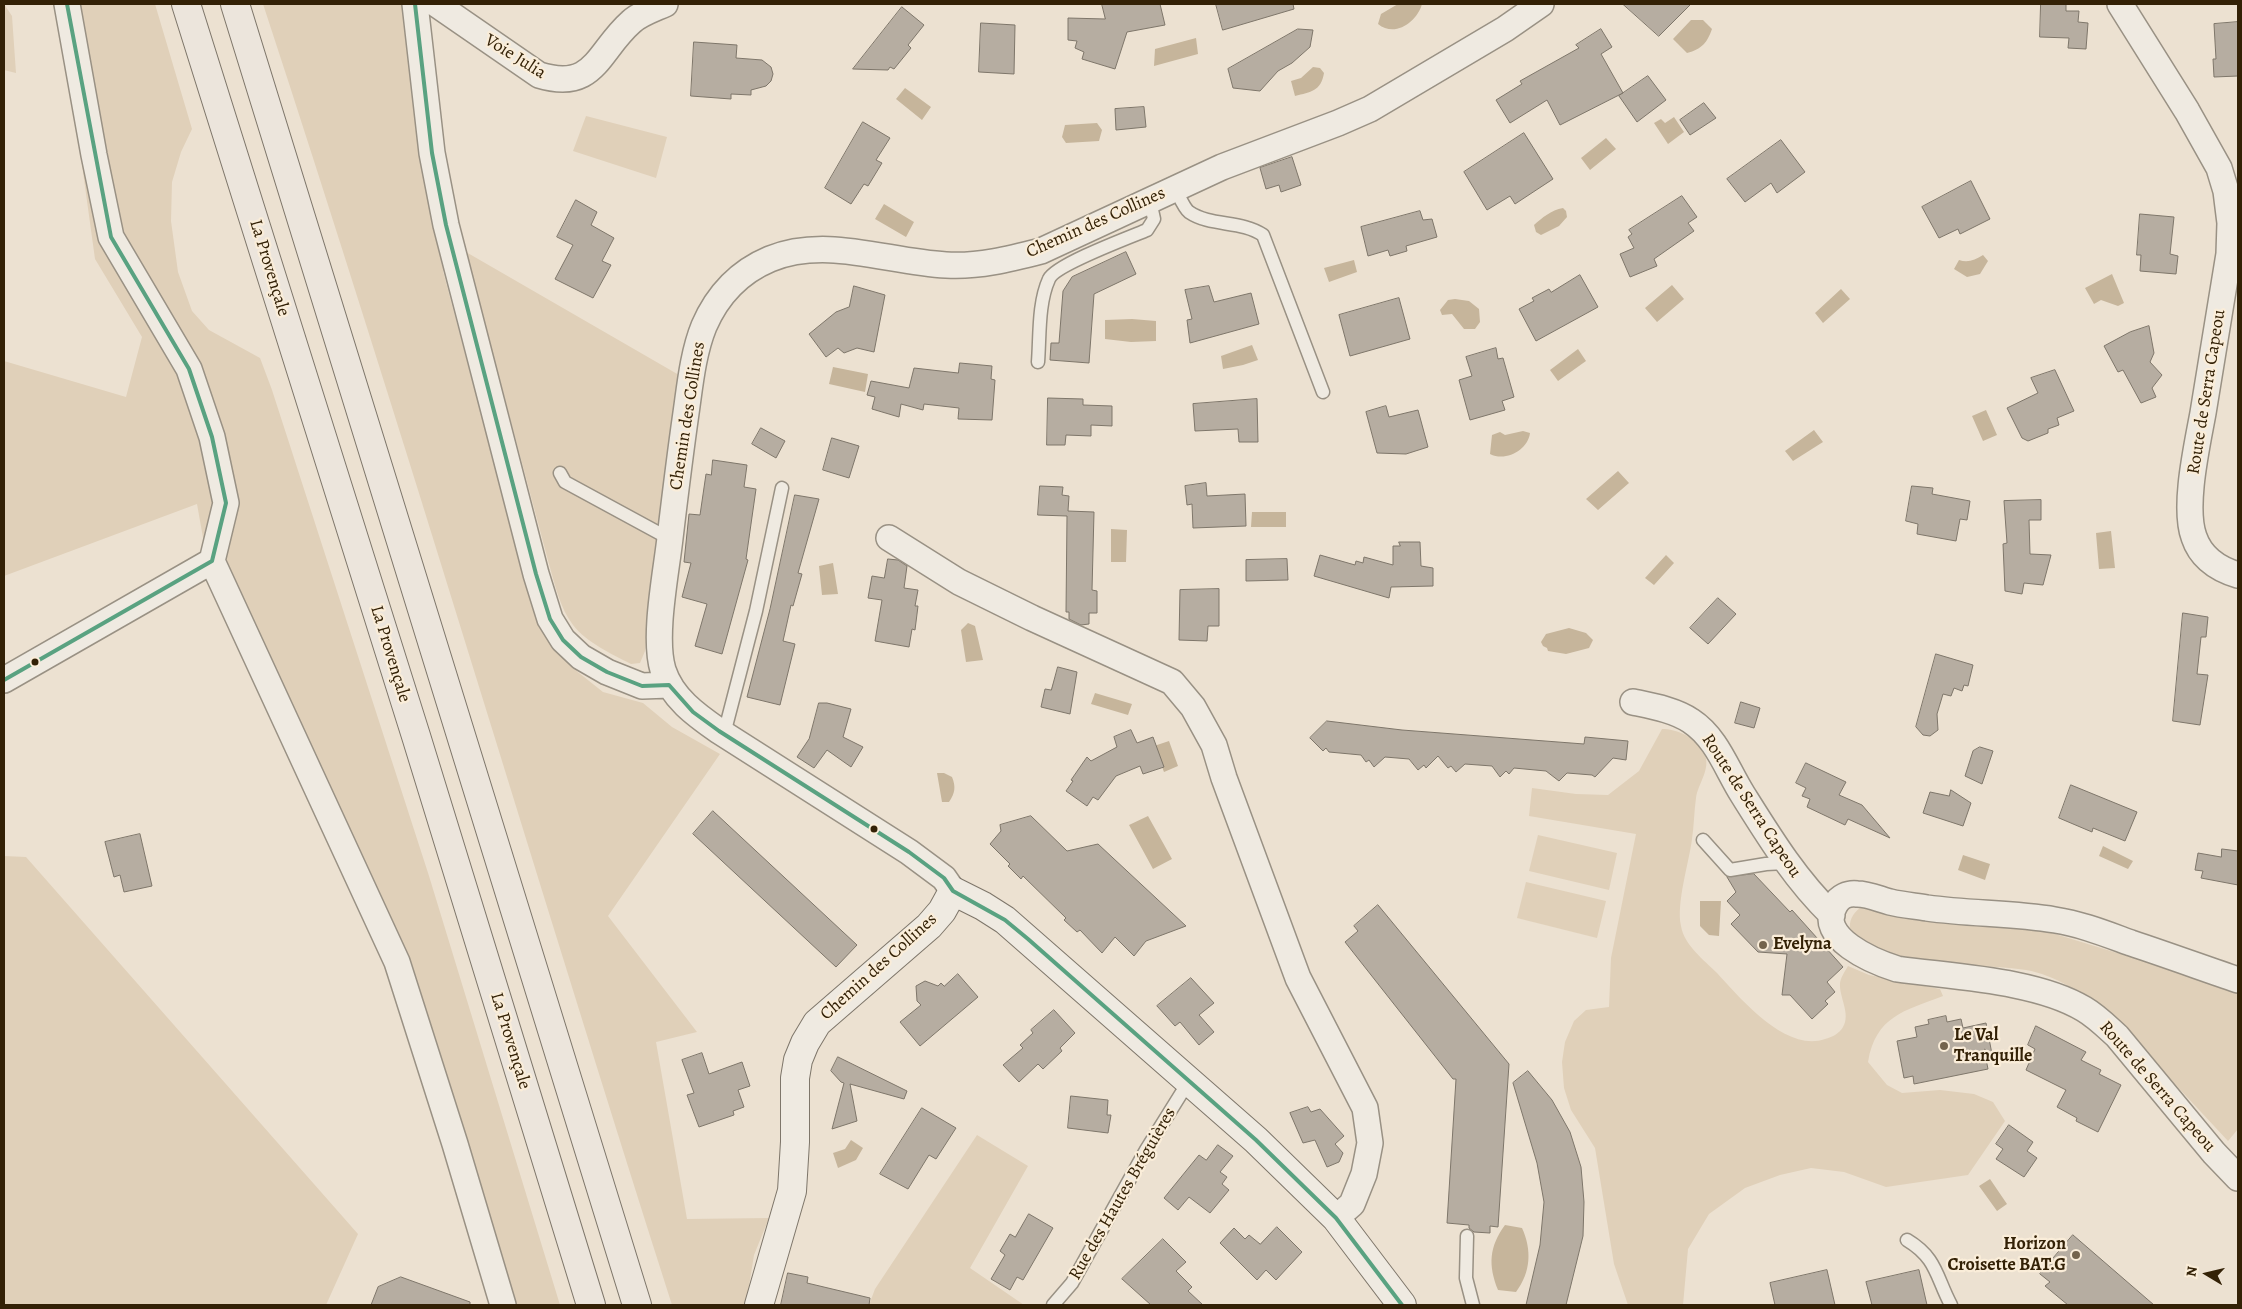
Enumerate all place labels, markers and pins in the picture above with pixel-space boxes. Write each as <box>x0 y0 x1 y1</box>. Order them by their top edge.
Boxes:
unlabelled marker <box>30 657 40 667</box>
unlabelled marker <box>869 824 879 834</box>
place label: Evelyna <box>1773 934 1832 956</box>
marker: Evelyna <box>1757 939 1769 951</box>
place label: Le Val Tranquille <box>1954 1025 2032 1068</box>
marker: Le Val Tranquille <box>1938 1040 1950 1052</box>
place label: Horizon Croisette BAT.G <box>1947 1234 2066 1276</box>
marker: Horizon Croisette BAT.G <box>2070 1249 2082 1261</box>

